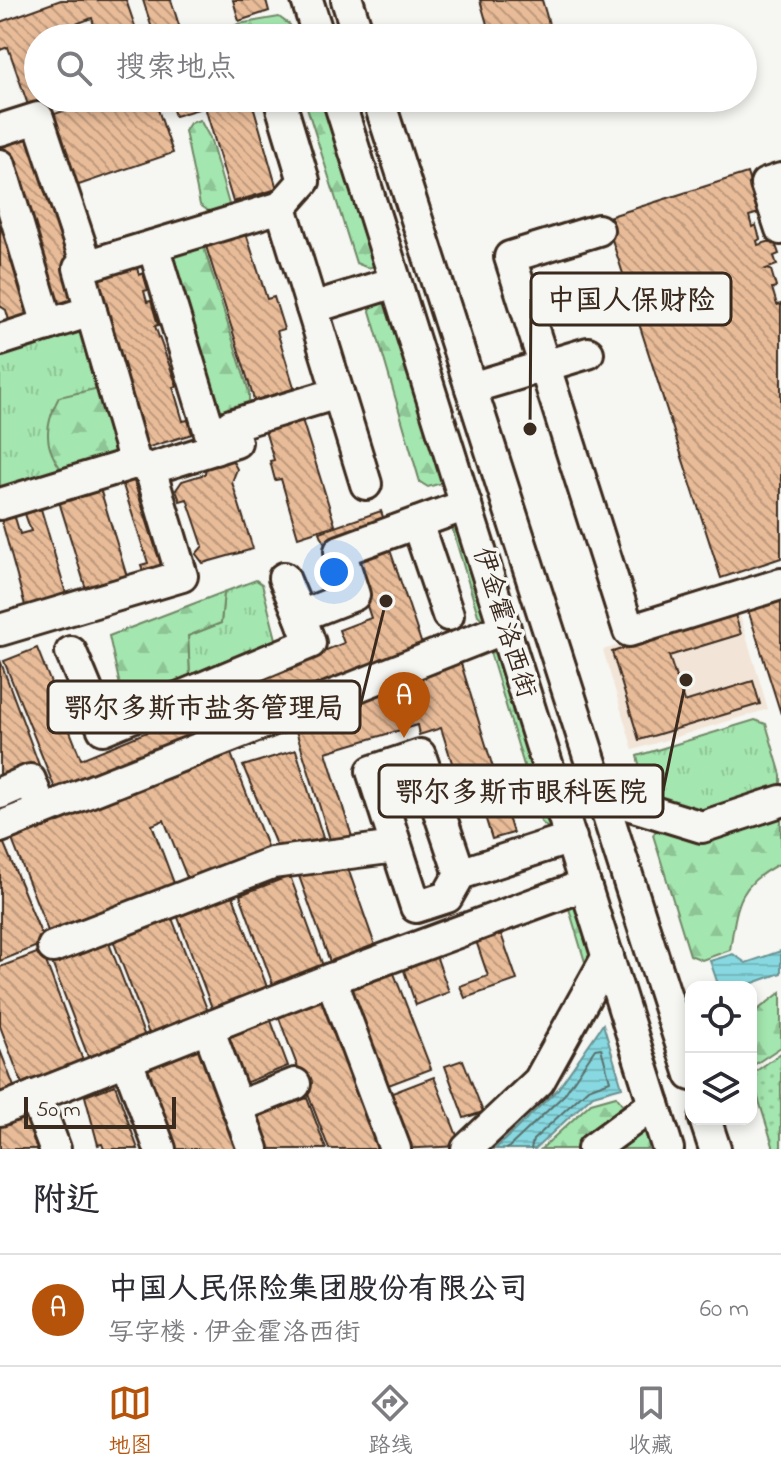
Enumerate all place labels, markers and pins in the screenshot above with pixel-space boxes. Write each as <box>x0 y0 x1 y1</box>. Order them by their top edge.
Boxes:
callout: 中国人保财险 <box>531 273 731 325</box>
pin: A <box>378 672 430 738</box>
callout: 鄂尔多斯市盐务管理局 <box>48 681 360 733</box>
callout: 鄂尔多斯市眼科医院 <box>379 765 663 817</box>

